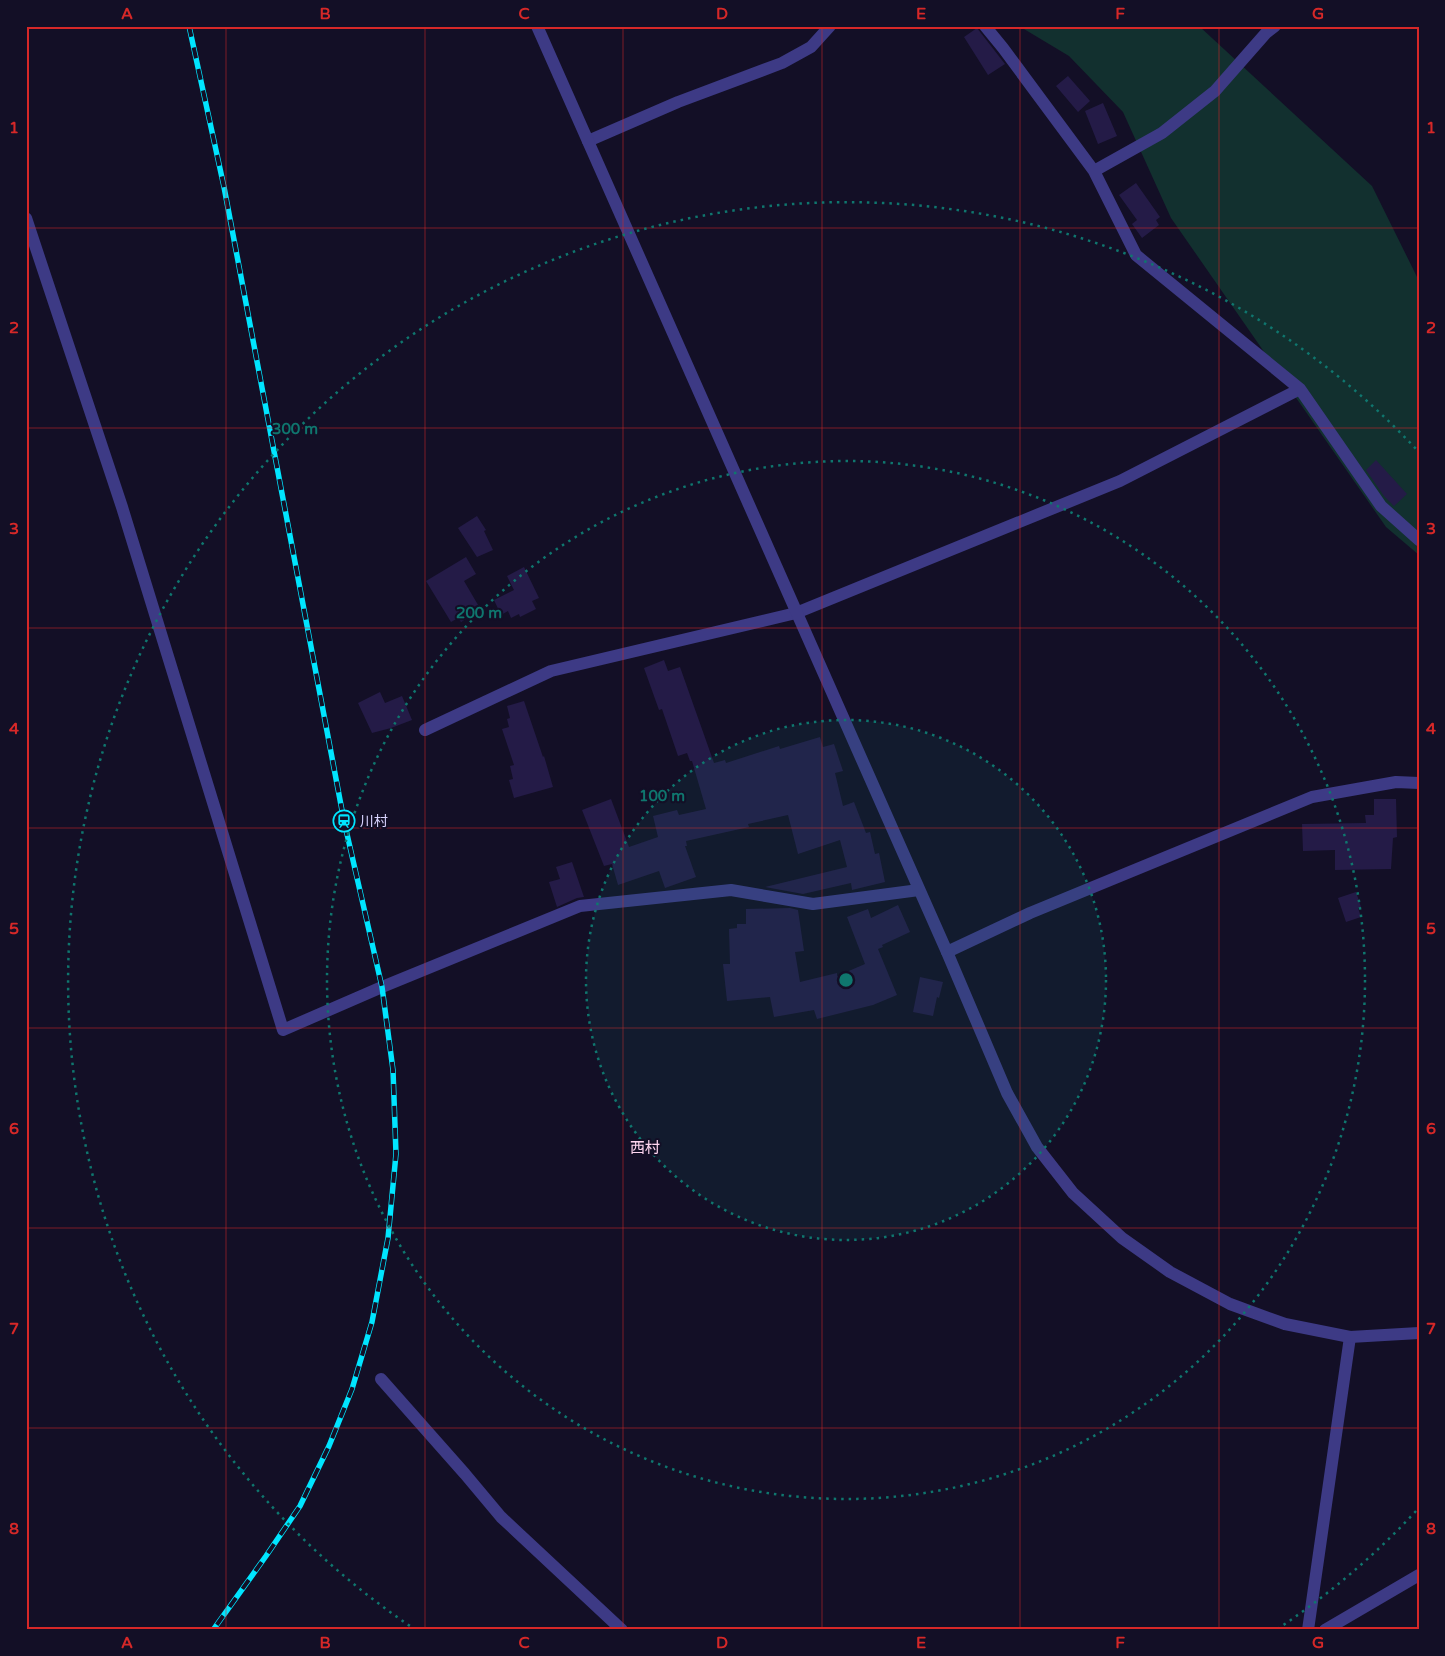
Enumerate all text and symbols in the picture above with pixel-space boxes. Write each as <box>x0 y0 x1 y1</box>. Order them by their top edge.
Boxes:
text: A <box>121 4 133 24</box>
text: B <box>319 4 331 24</box>
text: C <box>518 4 530 24</box>
text: D <box>716 4 728 24</box>
text: E <box>916 4 926 24</box>
text: F <box>1115 4 1125 24</box>
text: G <box>1312 4 1324 24</box>
text: 1 <box>9 118 19 138</box>
text: 1 <box>1426 118 1436 138</box>
text: 2 <box>9 318 19 338</box>
text: 2 <box>1426 318 1436 338</box>
text: 300 m <box>272 420 318 438</box>
text: 3 <box>9 519 19 539</box>
text: 3 <box>1426 519 1436 539</box>
text: 200 m <box>456 604 502 622</box>
text: 4 <box>9 719 19 739</box>
text: 4 <box>1426 719 1436 739</box>
text: 100 m <box>639 787 685 805</box>
station icon: 川村 <box>332 809 356 833</box>
place label: 川村 <box>360 813 388 830</box>
text: 5 <box>9 919 19 939</box>
text: 5 <box>1426 919 1436 939</box>
centre of rings <box>837 971 855 989</box>
text: 6 <box>9 1119 19 1139</box>
text: 6 <box>1426 1119 1436 1139</box>
district label: 西村 <box>630 1139 660 1157</box>
text: 7 <box>9 1319 19 1339</box>
text: 7 <box>1426 1319 1436 1339</box>
text: 8 <box>9 1519 19 1539</box>
text: 8 <box>1426 1519 1436 1539</box>
text: A <box>121 1633 133 1653</box>
text: B <box>319 1633 331 1653</box>
text: C <box>518 1633 530 1653</box>
text: D <box>716 1633 728 1653</box>
text: E <box>916 1633 926 1653</box>
text: F <box>1115 1633 1125 1653</box>
text: G <box>1312 1633 1324 1653</box>

